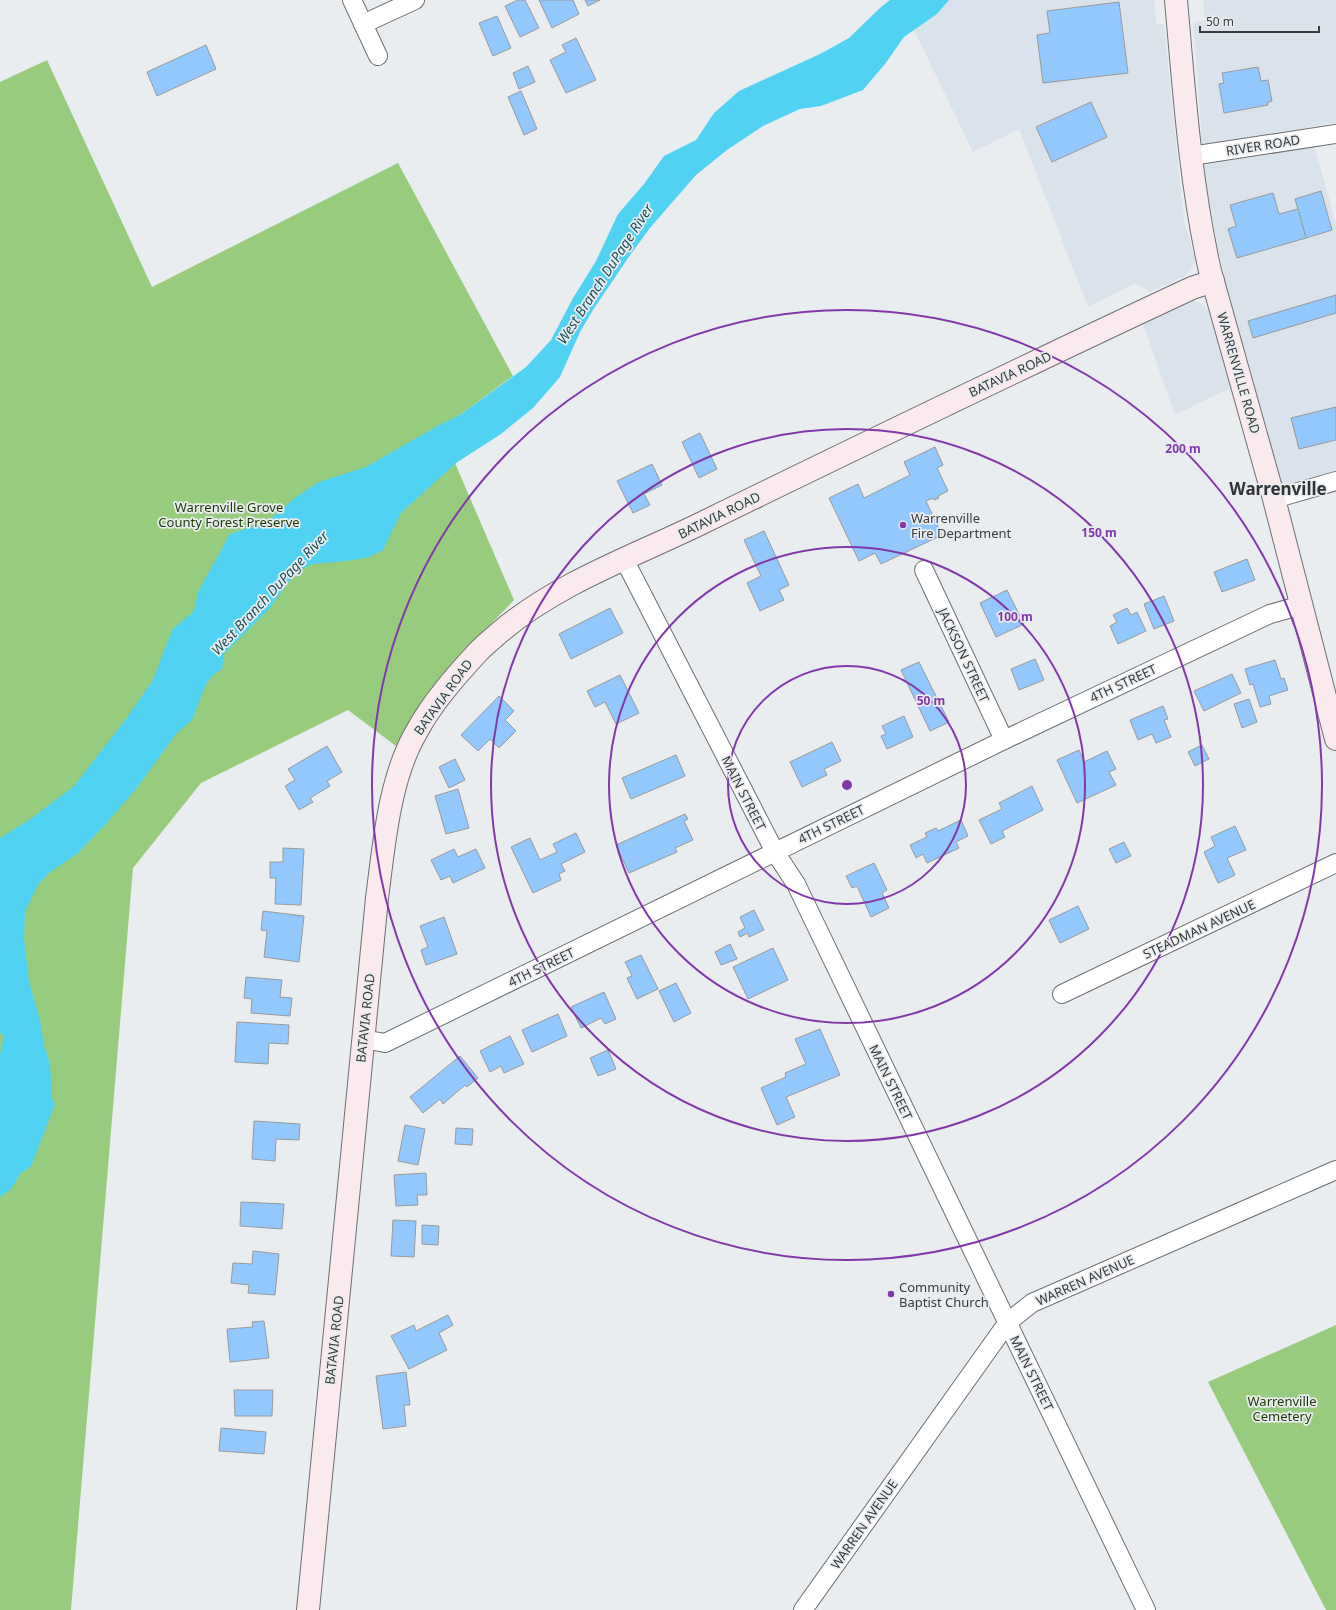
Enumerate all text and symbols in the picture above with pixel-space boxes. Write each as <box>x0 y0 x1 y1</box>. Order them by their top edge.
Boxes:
scale bar <box>1200 8 1319 34</box>
text: 50 m <box>1206 13 1234 30</box>
street label: RIVER ROAD <box>1225 130 1301 160</box>
water label: West Branch DuPage River <box>552 200 657 348</box>
street label: WARRENVILLE ROAD <box>1213 310 1265 436</box>
street label: BATAVIA ROAD <box>966 347 1054 401</box>
text: 200 m <box>1165 440 1201 457</box>
district label: Warrenville <box>1229 477 1327 500</box>
street label: BATAVIA ROAD <box>675 487 763 543</box>
park label: Warrenville Grove County Forest Preserve <box>158 498 300 531</box>
place label: Warrenville Fire Department <box>911 509 1012 542</box>
marker: Warrenville Fire Department <box>898 520 908 530</box>
text: 150 m <box>1081 524 1117 541</box>
water label: West Branch DuPage River <box>207 526 333 659</box>
street label: JACKSON STREET <box>933 603 994 706</box>
text: 100 m <box>997 608 1033 625</box>
street label: BATAVIA ROAD <box>409 655 477 739</box>
street label: 4TH STREET <box>1087 659 1160 706</box>
text: 50 m <box>917 692 945 709</box>
street label: MAIN STREET <box>717 752 771 834</box>
centre of rings <box>840 778 854 792</box>
street label: 4TH STREET <box>795 800 868 848</box>
street label: STEADMAN AVENUE <box>1140 895 1258 963</box>
street label: 4TH STREET <box>505 943 578 991</box>
street label: BATAVIA ROAD <box>351 972 379 1064</box>
street label: MAIN STREET <box>865 1041 917 1123</box>
street label: WARREN AVENUE <box>1033 1250 1137 1310</box>
place label: Community Baptist Church <box>899 1278 989 1311</box>
marker: Community Baptist Church <box>886 1289 896 1299</box>
street label: BATAVIA ROAD <box>320 1294 348 1386</box>
street label: MAIN STREET <box>1006 1332 1058 1414</box>
park label: Warrenville Cemetery <box>1248 1392 1316 1425</box>
street label: WARREN AVENUE <box>826 1475 902 1573</box>

